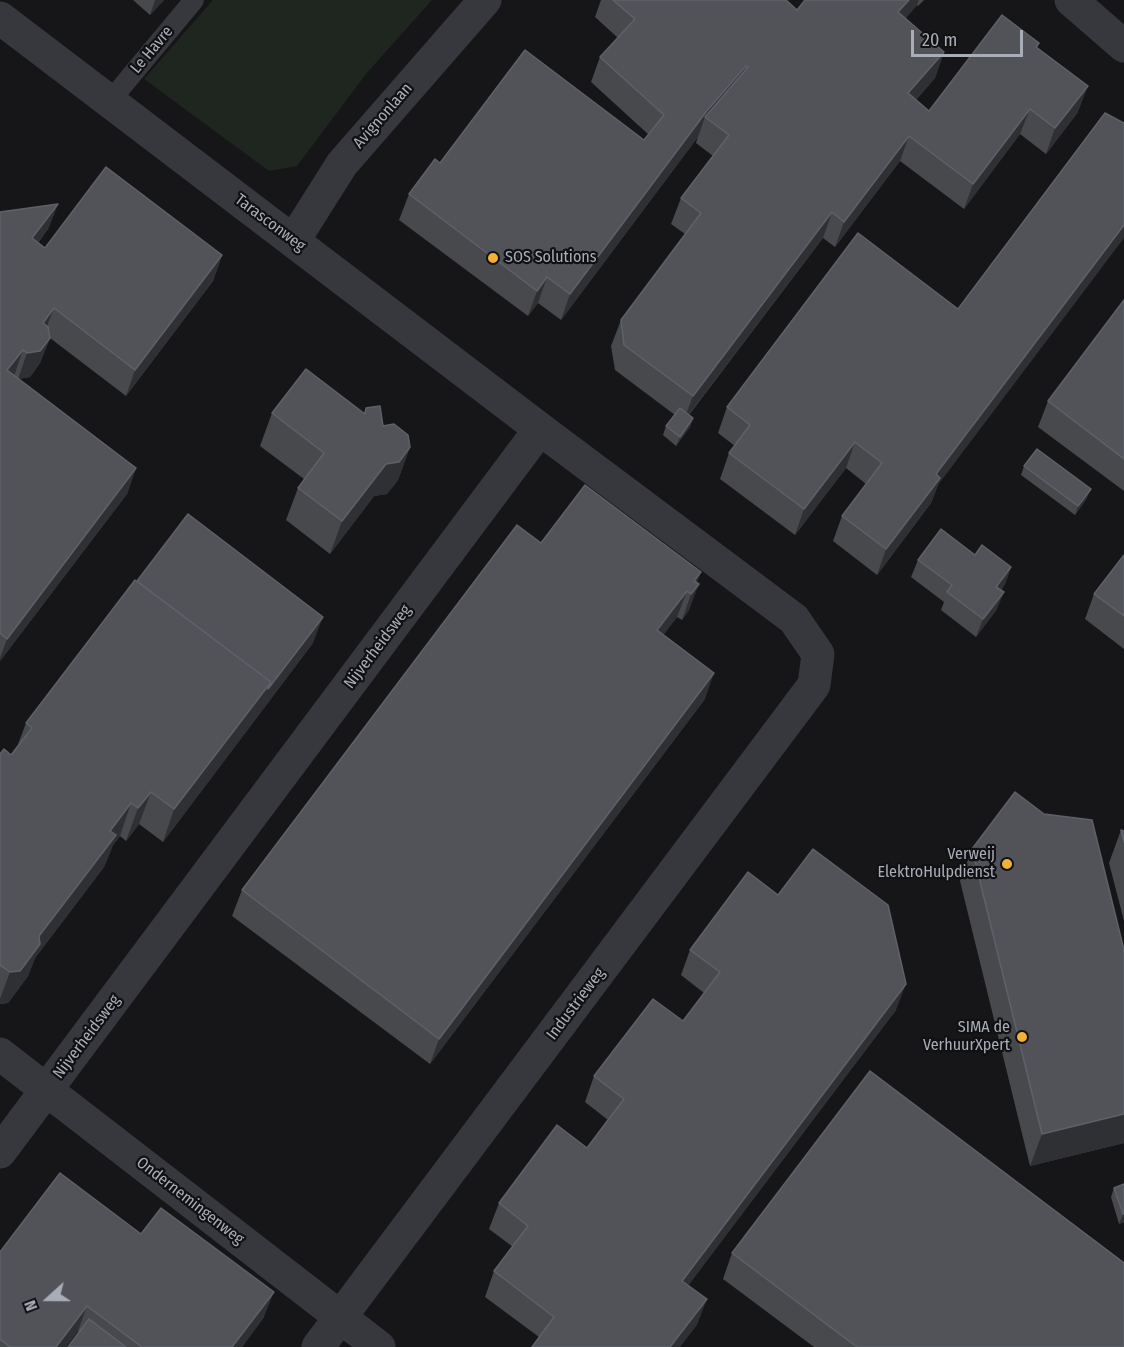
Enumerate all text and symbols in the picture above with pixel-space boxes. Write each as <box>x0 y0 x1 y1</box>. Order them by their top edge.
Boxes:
scale bar <box>914 18 1026 56</box>
street label: Le Havre <box>127 22 177 78</box>
text: 20 m <box>922 29 957 51</box>
street label: Avignonlaan <box>349 79 417 153</box>
street label: Tarasconweg <box>231 190 309 256</box>
place label: SOS Solutions <box>505 248 597 268</box>
marker: SOS Solutions <box>486 251 500 265</box>
street label: Nijverheidsweg <box>340 601 416 693</box>
place label: Verweij ElektroHulpdienst <box>878 845 995 883</box>
marker: Verweij ElektroHulpdienst <box>1000 857 1014 871</box>
street label: Industrieweg <box>543 964 609 1044</box>
street label: Nijverheidsweg <box>49 991 125 1083</box>
place label: SIMA de VerhuurXpert <box>923 1018 1010 1056</box>
marker: SIMA de VerhuurXpert <box>1015 1030 1029 1044</box>
street label: Ondernemingenweg <box>132 1153 248 1249</box>
north arrow <box>18 1269 78 1329</box>
text: N <box>20 1298 41 1314</box>

